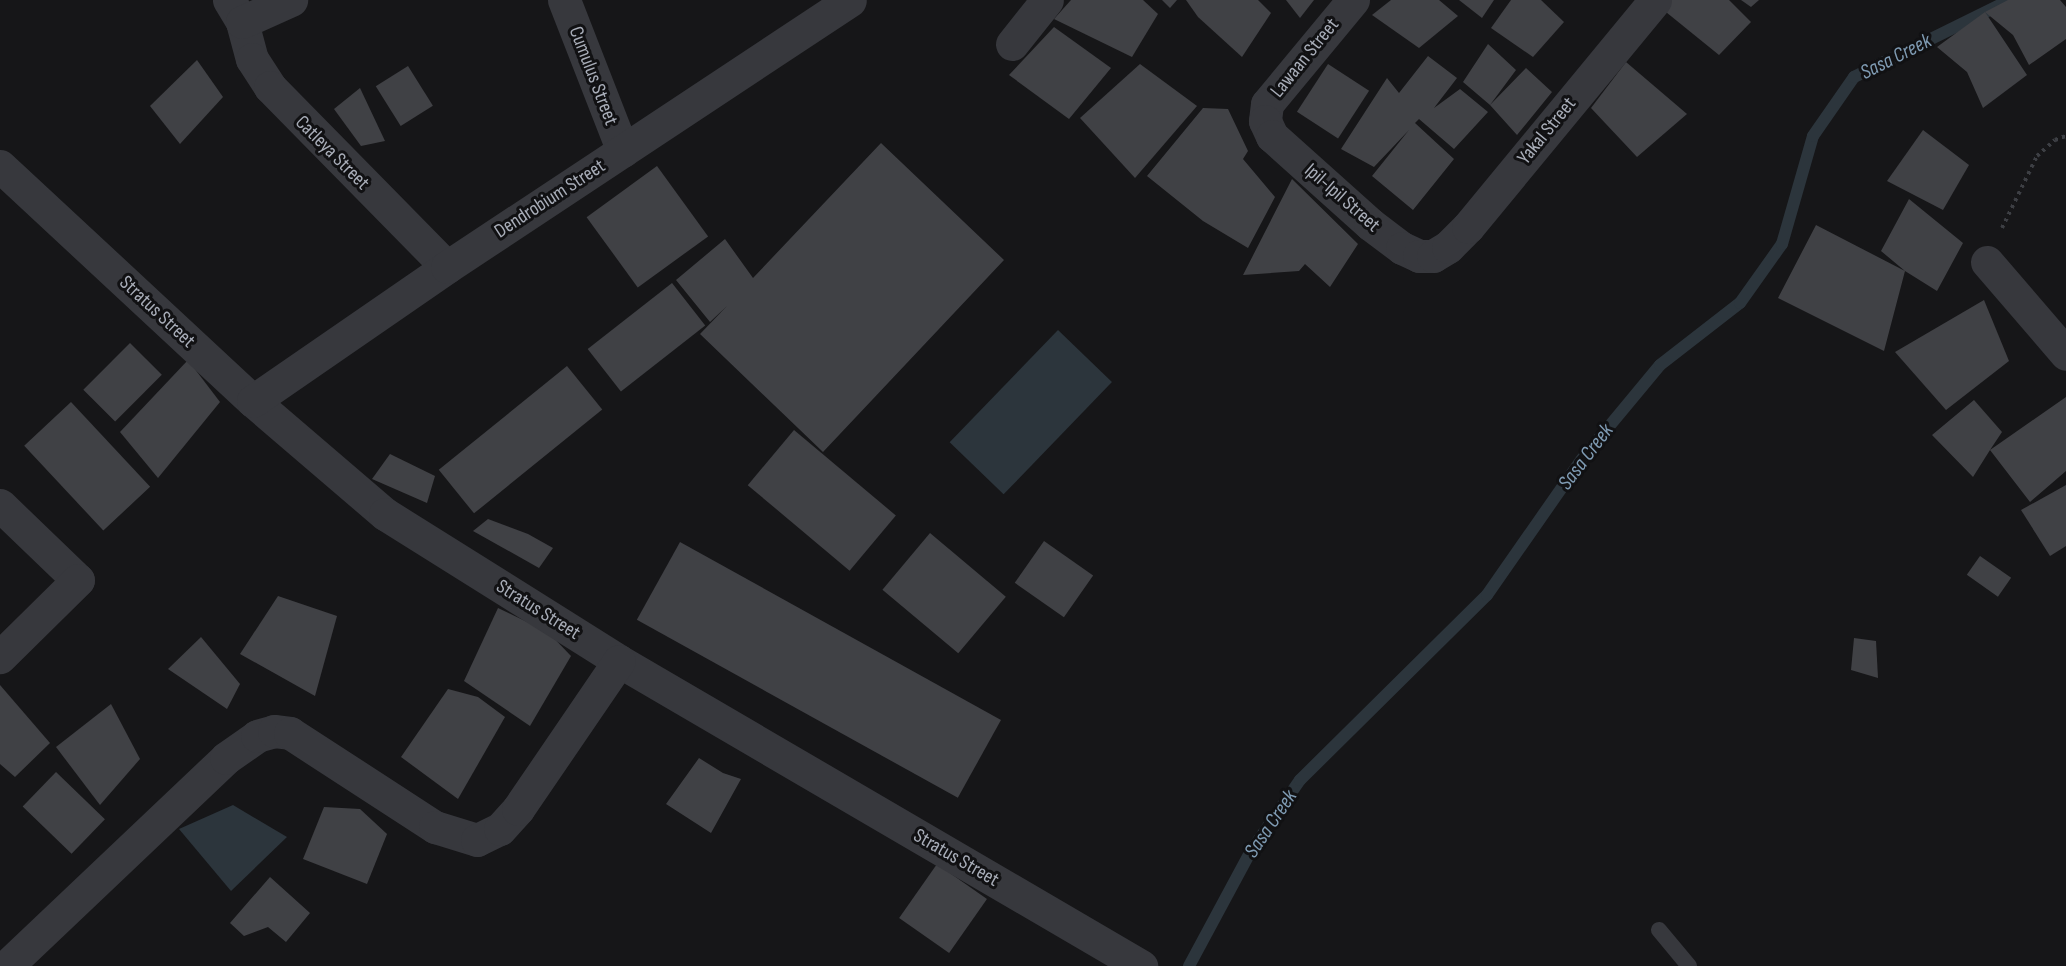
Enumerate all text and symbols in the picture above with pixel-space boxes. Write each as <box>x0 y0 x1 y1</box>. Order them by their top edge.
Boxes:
street label: Lawaan Street <box>1266 13 1344 103</box>
street label: Cumulus Street <box>563 23 623 129</box>
water label: Sasa Creek <box>1856 28 1936 86</box>
street label: Yakal Street <box>1513 93 1581 169</box>
street label: Catleya Street <box>290 111 374 195</box>
street label: Dendrobium Street <box>490 154 610 244</box>
street label: Ipil-Ipil Street <box>1299 159 1385 237</box>
street label: Stratus Street <box>114 271 200 353</box>
water label: Sasa Creek <box>1553 419 1619 495</box>
street label: Stratus Street <box>491 575 585 645</box>
water label: Sasa Creek <box>1239 785 1303 863</box>
street label: Stratus Street <box>909 824 1003 892</box>

